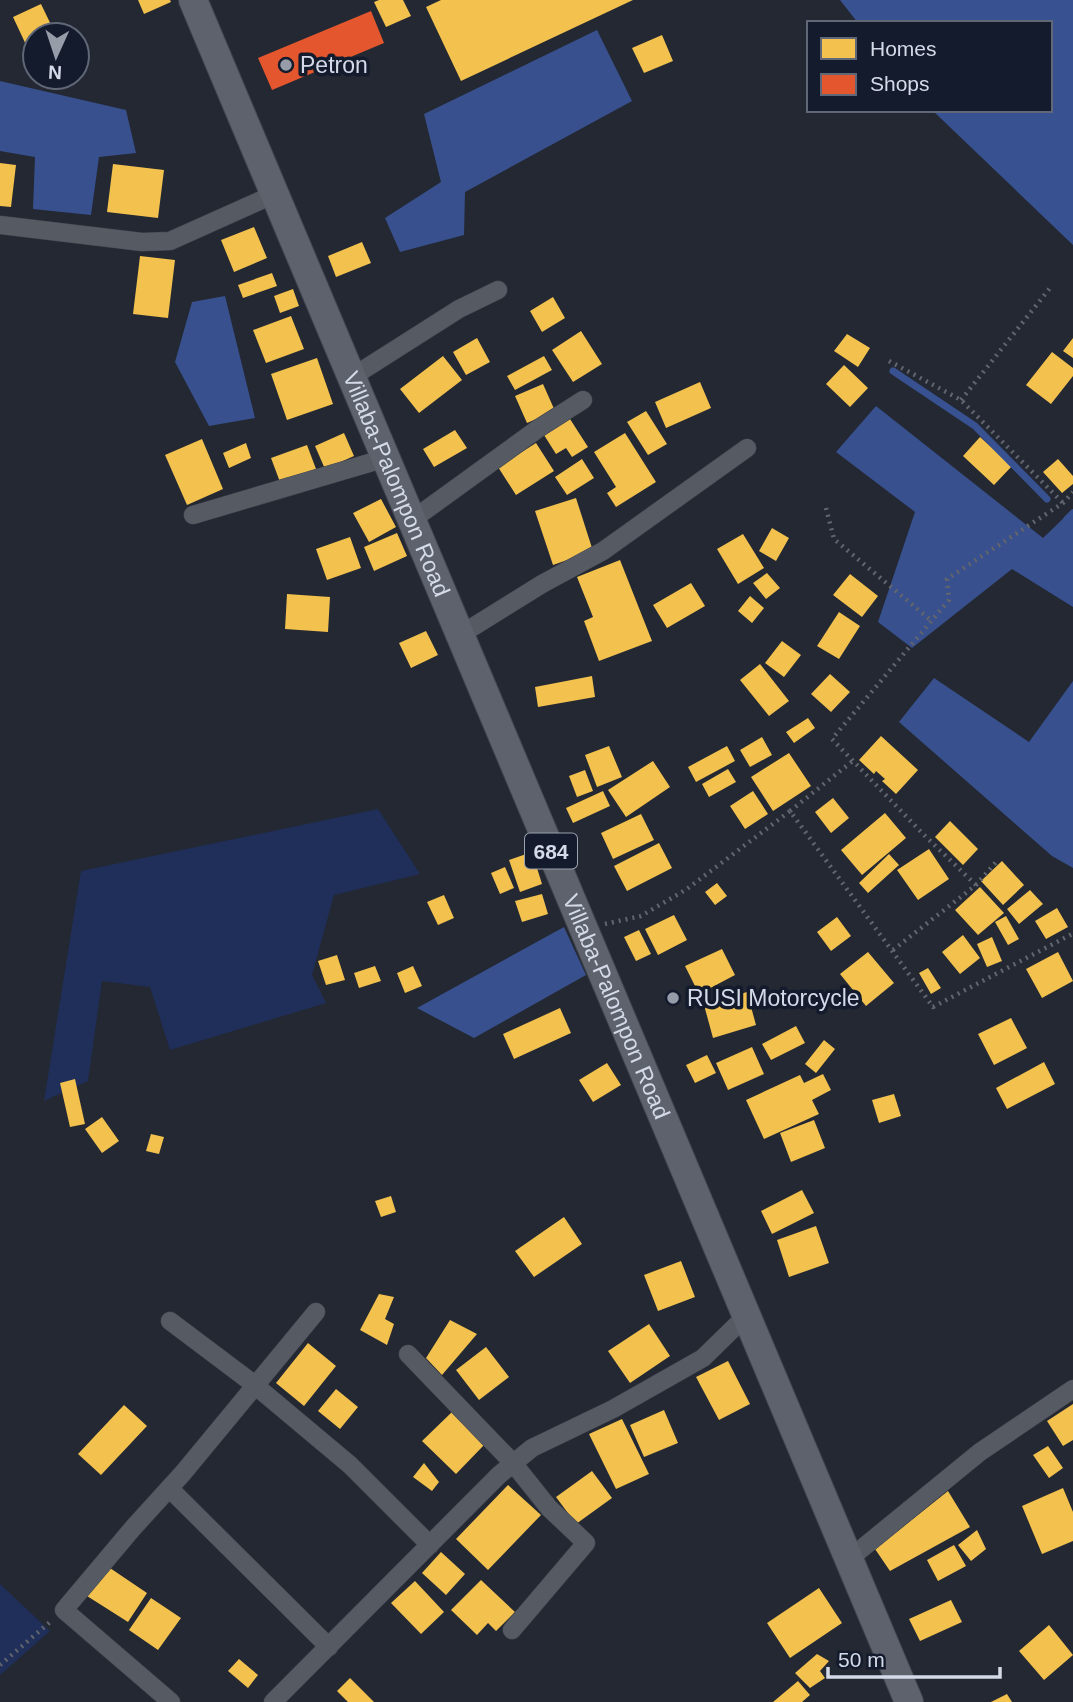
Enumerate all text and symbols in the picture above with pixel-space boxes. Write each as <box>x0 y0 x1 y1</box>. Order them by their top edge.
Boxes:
north arrow <box>21 21 91 91</box>
legend <box>807 21 1052 112</box>
text: Homes <box>870 37 937 60</box>
place label: Petron <box>300 52 368 78</box>
marker: Petron <box>278 57 294 73</box>
text: N <box>48 62 63 83</box>
text: Shops <box>870 72 930 95</box>
street label: Villaba-Palompon Road <box>338 368 455 600</box>
road number: 684 <box>525 834 577 868</box>
street label: Villaba-Palompon Road <box>558 890 675 1123</box>
place label: RUSI Motorcycle <box>687 985 860 1011</box>
marker: RUSI Motorcycle <box>665 990 681 1006</box>
scale bar <box>828 1636 1000 1680</box>
text: 50 m <box>838 1648 885 1671</box>

